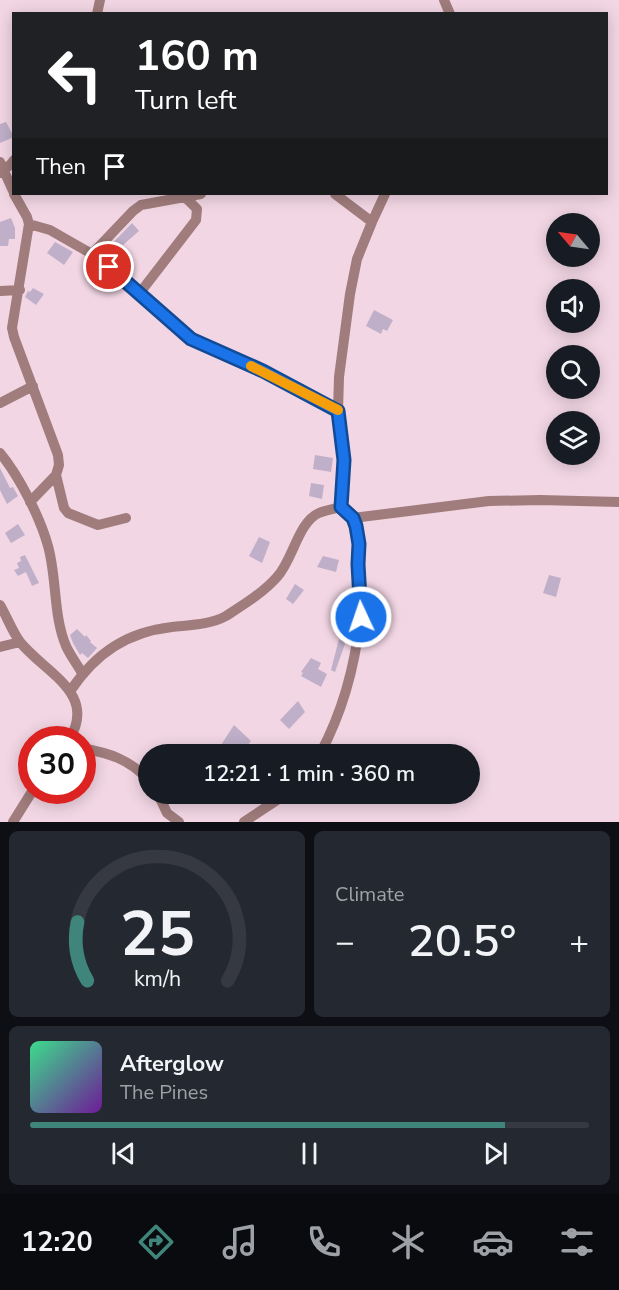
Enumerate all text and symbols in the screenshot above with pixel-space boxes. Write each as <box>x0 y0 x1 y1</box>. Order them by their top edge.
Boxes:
text: 160 m <box>135 28 259 85</box>
icon: left <box>36 36 114 114</box>
text: Turn left <box>135 82 236 119</box>
icon: arrive <box>98 150 131 183</box>
text: Then <box>36 152 86 182</box>
north arrow <box>546 213 600 267</box>
map controls <box>546 213 600 465</box>
pin <box>83 241 134 292</box>
icon: arrive <box>92 250 125 283</box>
button: sound <box>546 279 600 333</box>
button: search <box>546 345 600 399</box>
button: layers <box>546 411 600 465</box>
position arrow <box>329 585 393 649</box>
speed limit sign: 30 <box>18 726 96 804</box>
text: 12:21 · 1 min · 360 m <box>203 759 415 789</box>
text: Climate <box>335 881 404 908</box>
text: 25 <box>120 892 194 977</box>
text: 20.5° <box>408 911 516 972</box>
text: − <box>335 920 355 965</box>
text: + <box>569 920 589 965</box>
text: km/h <box>133 964 181 994</box>
text: Afterglow <box>120 1049 224 1079</box>
text: The Pines <box>120 1079 208 1106</box>
icon: previous <box>107 1137 140 1170</box>
icon: pause <box>293 1137 326 1170</box>
icon: next <box>479 1137 512 1170</box>
icon: directions <box>135 1221 177 1263</box>
icon: music <box>219 1221 261 1263</box>
icon: phone <box>303 1221 345 1263</box>
icon: climate <box>387 1221 429 1263</box>
icon: car <box>472 1221 514 1263</box>
icon: filters <box>556 1221 598 1263</box>
text: 12:20 <box>21 1224 93 1261</box>

